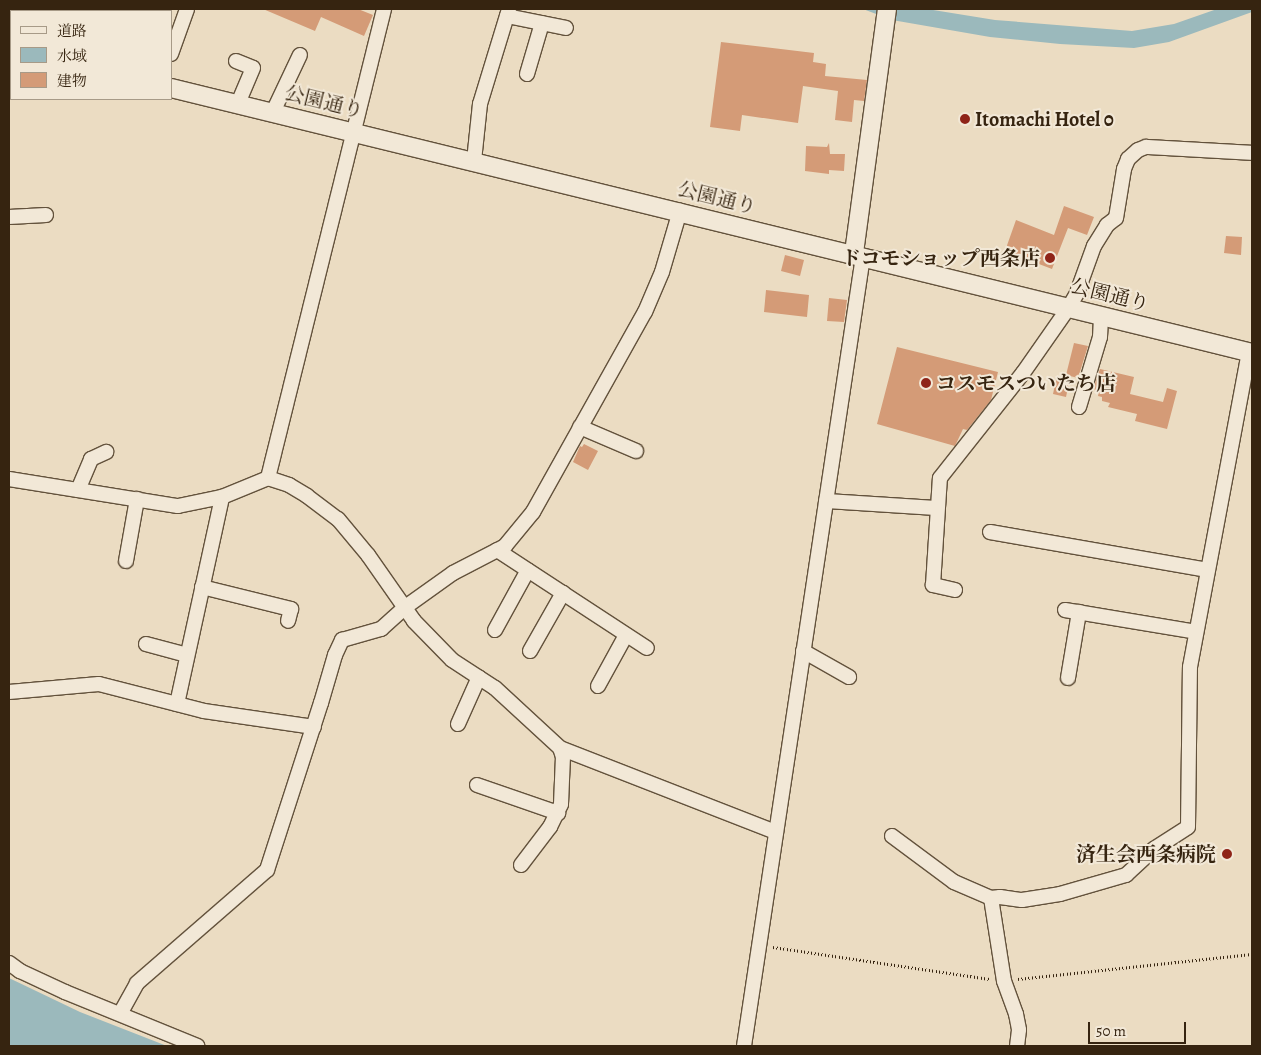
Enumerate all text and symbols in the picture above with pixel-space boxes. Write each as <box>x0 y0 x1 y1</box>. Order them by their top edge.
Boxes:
legend <box>10 10 172 100</box>
text: 道路 <box>57 21 87 41</box>
text: 水域 <box>57 46 87 66</box>
text: 建物 <box>57 71 87 91</box>
street label: 公園通り <box>282 81 366 123</box>
place label: Itomachi Hotel 0 <box>975 107 1114 131</box>
marker: Itomachi Hotel 0 <box>959 113 971 125</box>
street label: 公園通り <box>675 177 759 219</box>
place label: ドコモショップ西条店 <box>840 246 1040 270</box>
marker: ドコモショップ西条店 <box>1044 252 1056 264</box>
street label: 公園通り <box>1068 274 1152 316</box>
place label: コスモスついたち店 <box>936 371 1116 395</box>
marker: コスモスついたち店 <box>920 377 932 389</box>
place label: 済生会西条病院 <box>1076 842 1216 866</box>
marker: 済生会西条病院 <box>1220 847 1234 861</box>
scale bar <box>1091 1012 1188 1044</box>
text: 50 m <box>1096 1021 1126 1041</box>

